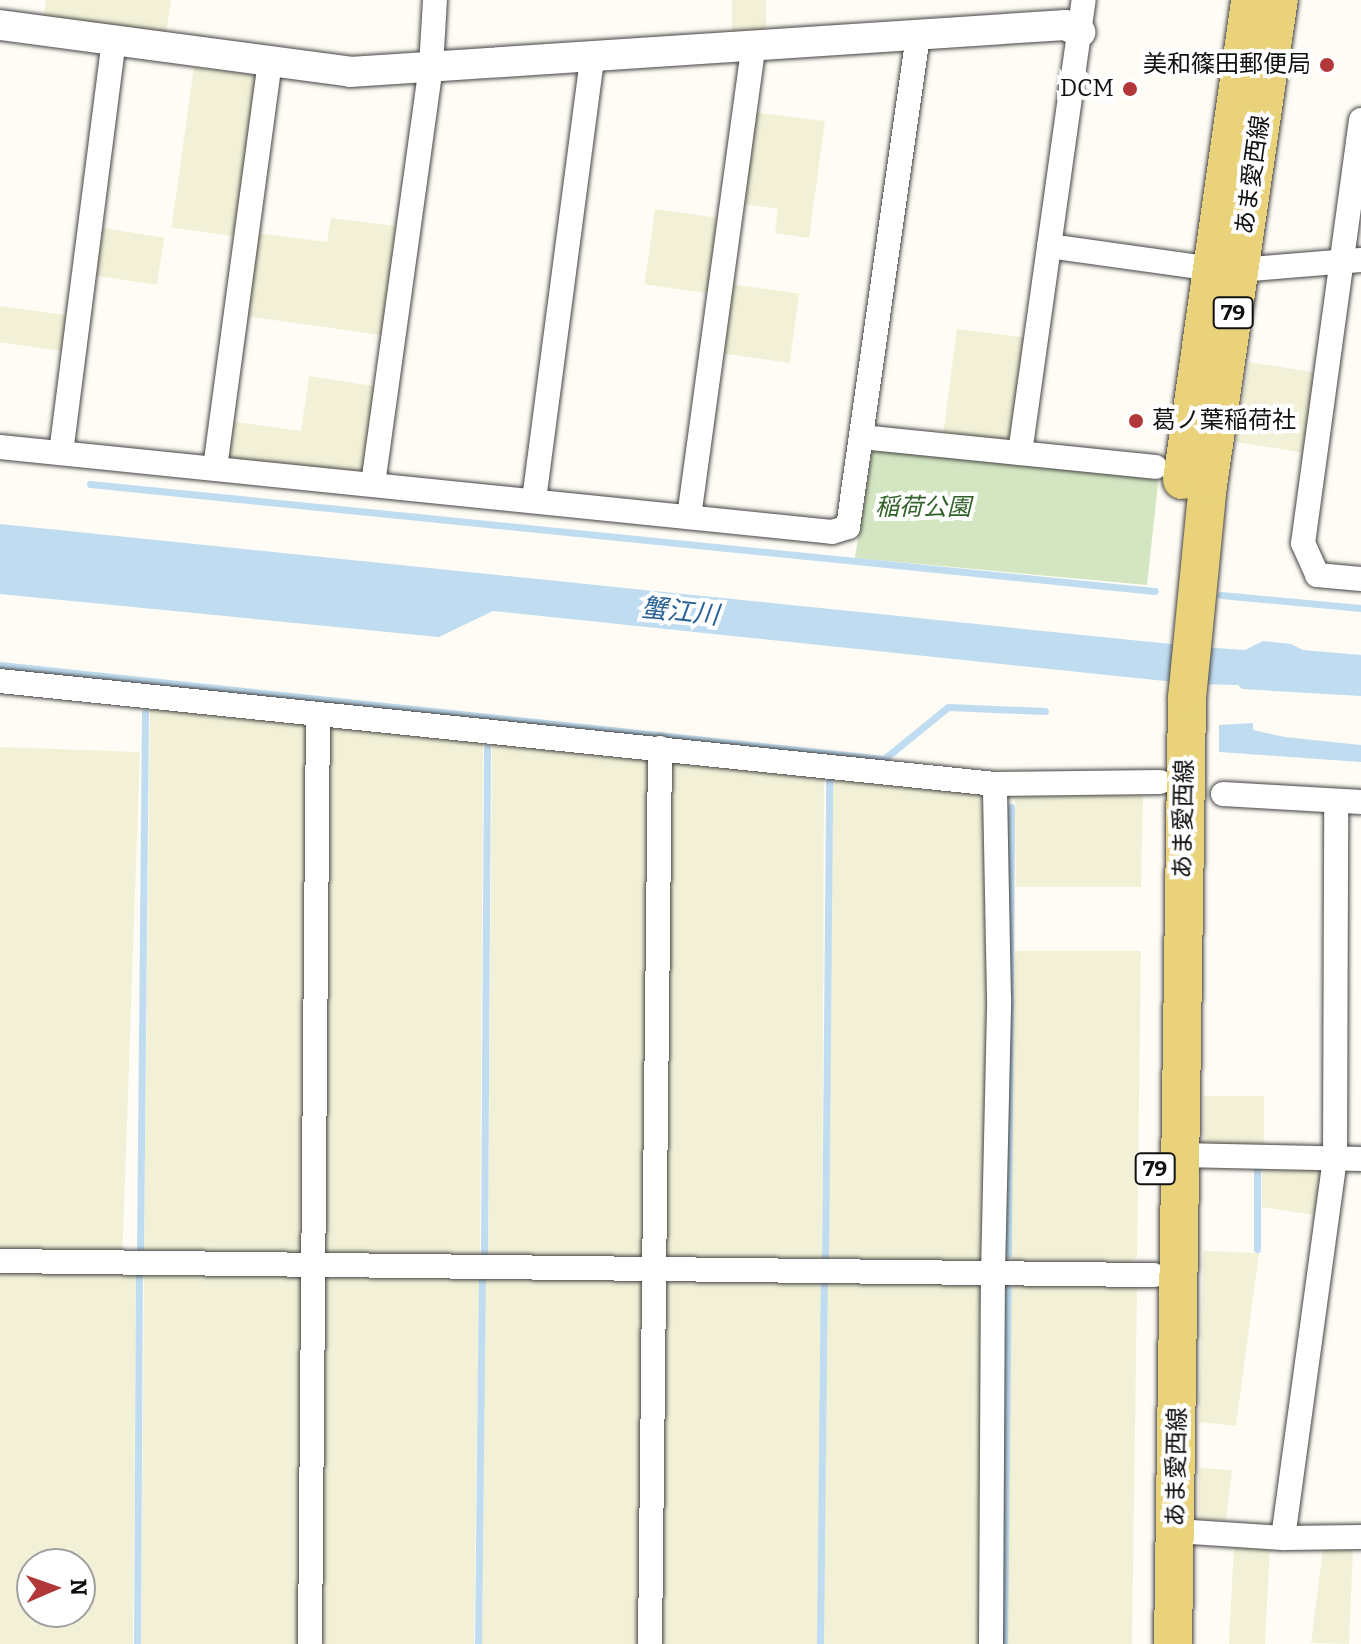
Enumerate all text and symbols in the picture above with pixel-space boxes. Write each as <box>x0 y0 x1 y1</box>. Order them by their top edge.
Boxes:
place label: 美和篠田郵便局 <box>1143 51 1311 79</box>
marker: 美和篠田郵便局 <box>1318 56 1336 74</box>
place label: DCM <box>1060 75 1114 103</box>
marker: DCM <box>1121 80 1139 98</box>
street label: あま愛西線 <box>1230 114 1276 236</box>
road number: 79 <box>1211 295 1255 331</box>
place label: 葛ノ葉稲荷社 <box>1152 407 1296 435</box>
marker: 葛ノ葉稲荷社 <box>1127 412 1145 430</box>
park label: 稲荷公園 <box>875 494 971 522</box>
water label: 蟹江川 <box>640 592 720 632</box>
street label: あま愛西線 <box>1169 759 1199 879</box>
road number: 79 <box>1133 1151 1177 1187</box>
street label: あま愛西線 <box>1162 1407 1192 1527</box>
north arrow <box>16 1548 96 1628</box>
text: N <box>65 1578 92 1596</box>

